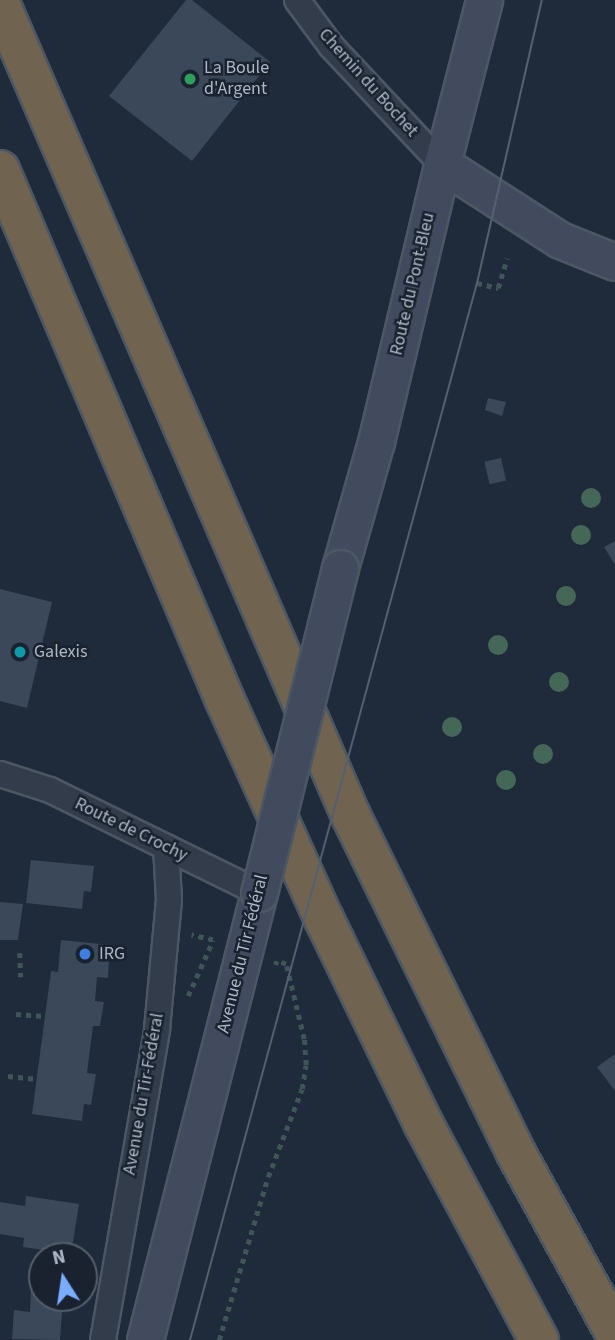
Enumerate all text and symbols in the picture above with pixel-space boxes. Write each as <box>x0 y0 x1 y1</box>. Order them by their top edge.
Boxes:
street label: Chemin du Bochet <box>314 24 422 142</box>
place label: La Boule d'Argent <box>204 58 269 100</box>
marker: La Boule d'Argent <box>182 71 198 87</box>
street label: Route du Pont-Bleu <box>386 211 440 357</box>
place label: Galexis <box>34 641 88 663</box>
marker: Galexis <box>12 644 28 660</box>
street label: Route de Crochy <box>71 793 191 867</box>
street label: Avenue du Tir Fédéral <box>213 873 273 1035</box>
place label: IRG <box>99 943 125 965</box>
marker: IRG <box>77 946 93 962</box>
street label: Avenue du Tir-Fédéral <box>119 1011 169 1177</box>
north arrow <box>28 1242 98 1312</box>
text: N <box>50 1243 68 1272</box>

